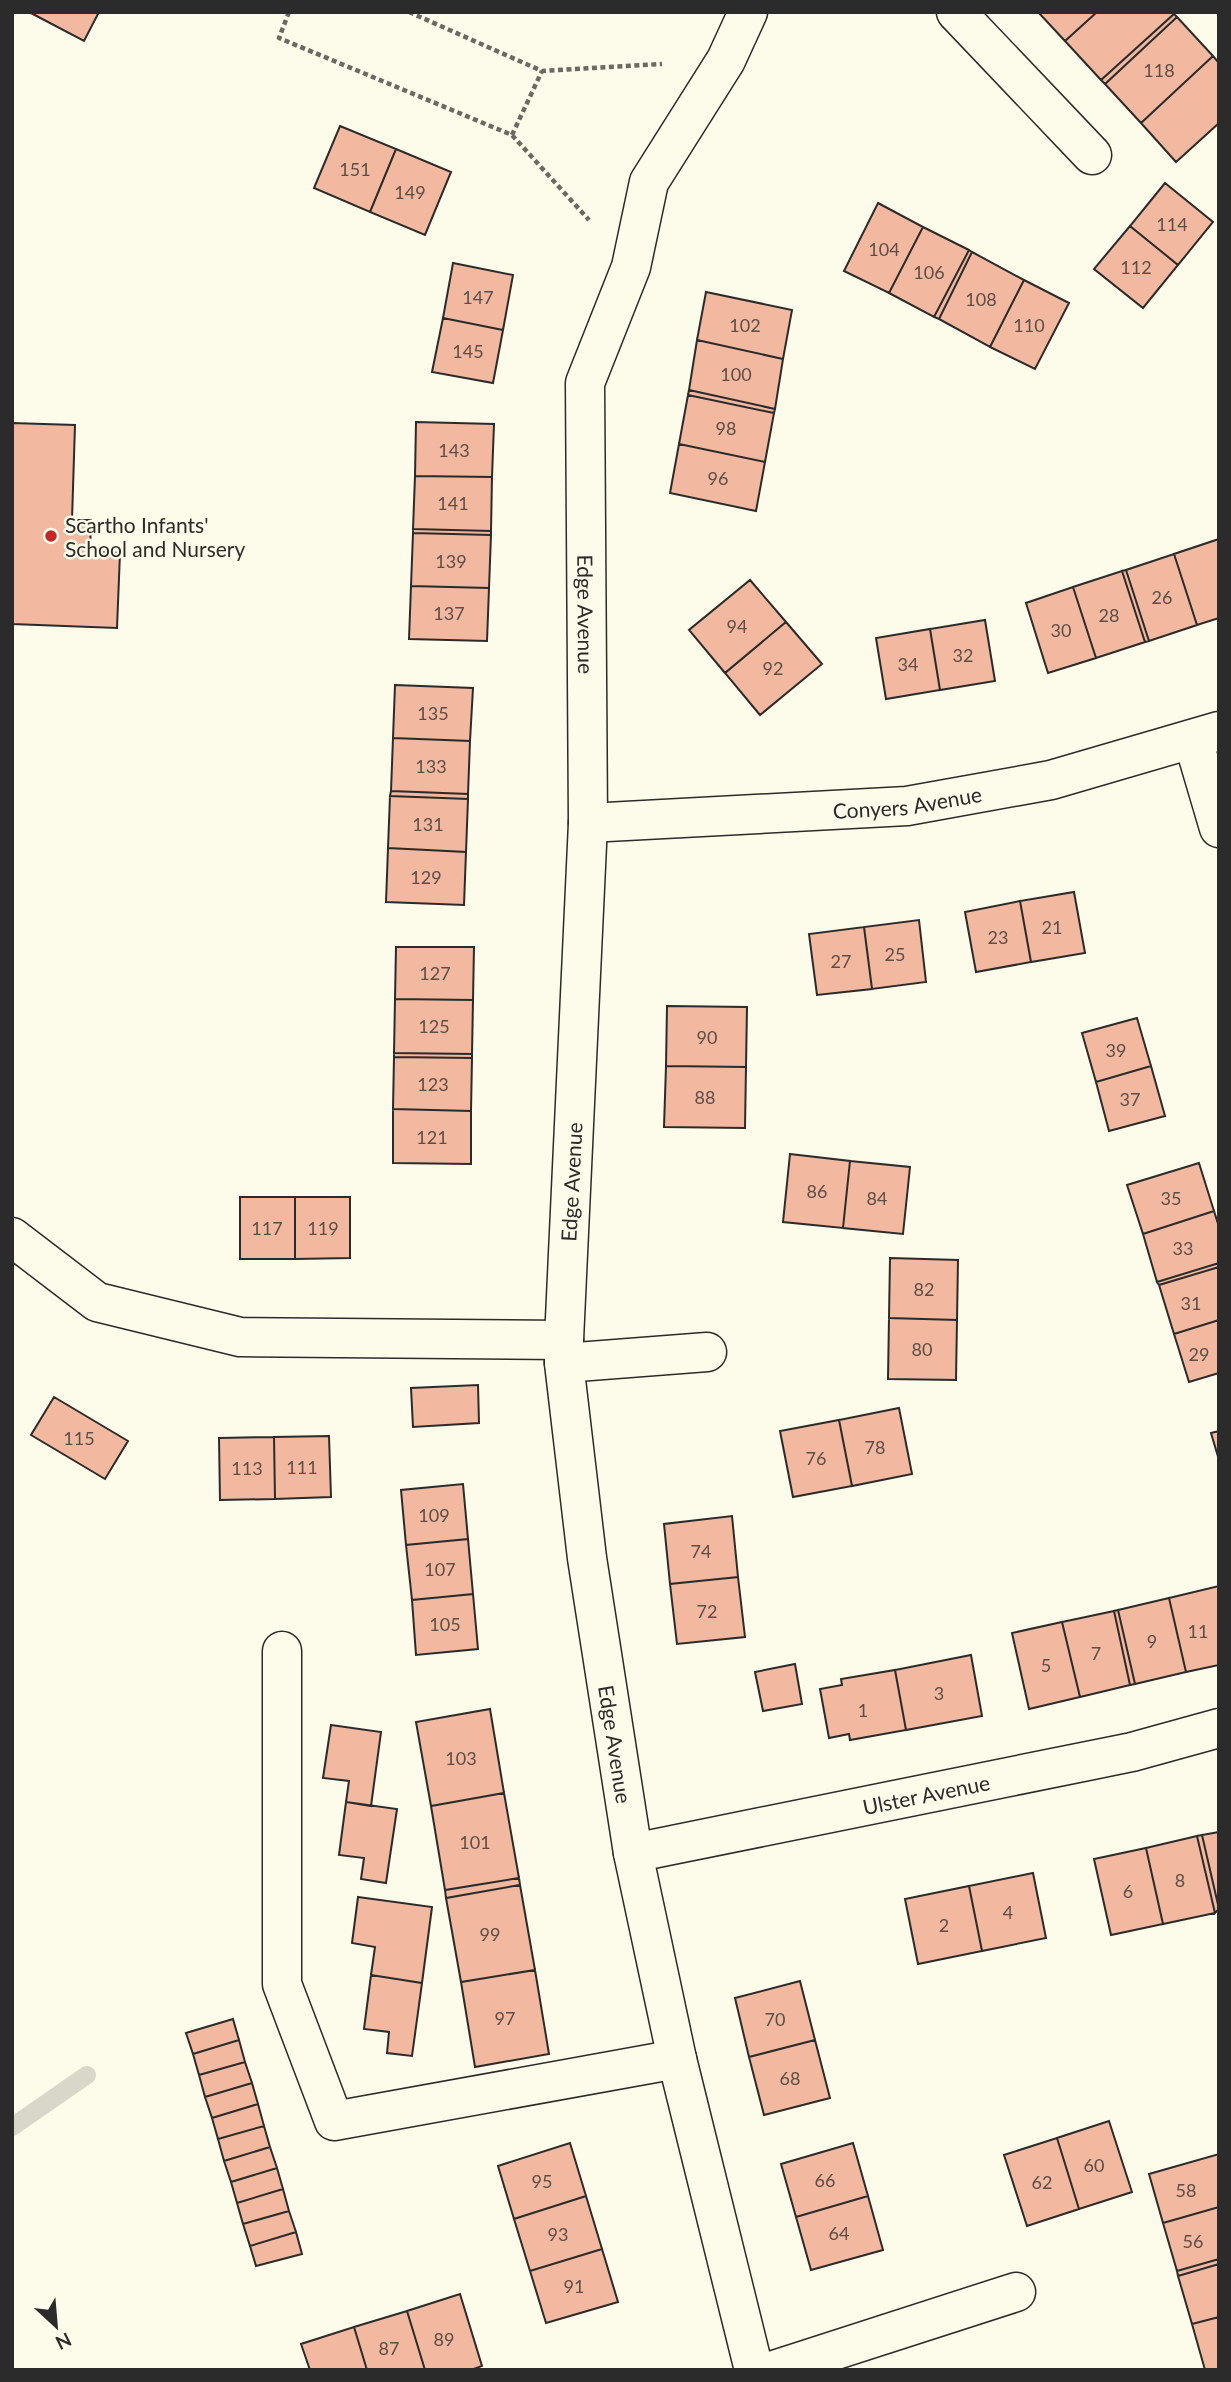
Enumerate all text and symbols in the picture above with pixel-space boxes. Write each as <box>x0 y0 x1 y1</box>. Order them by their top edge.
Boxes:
house number: 118 <box>1143 59 1175 81</box>
house number: 151 <box>339 158 371 180</box>
house number: 149 <box>394 181 426 203</box>
house number: 114 <box>1156 213 1188 235</box>
house number: 104 <box>868 238 900 260</box>
house number: 112 <box>1120 256 1152 278</box>
house number: 106 <box>913 261 945 283</box>
house number: 147 <box>462 286 494 308</box>
house number: 108 <box>965 288 997 310</box>
house number: 102 <box>729 314 761 336</box>
house number: 110 <box>1013 314 1045 336</box>
house number: 145 <box>452 340 484 362</box>
house number: 100 <box>720 363 752 385</box>
house number: 98 <box>716 417 736 439</box>
house number: 143 <box>438 439 470 461</box>
house number: 96 <box>708 467 728 489</box>
house number: 141 <box>437 492 469 514</box>
place label: Scartho Infants' School and Nursery <box>65 512 245 561</box>
marker: Scartho Infants' School and Nursery <box>43 528 59 544</box>
house number: 139 <box>435 550 467 572</box>
street label: Edge Avenue <box>574 554 599 674</box>
house number: 26 <box>1152 586 1172 608</box>
house number: 137 <box>433 602 465 624</box>
house number: 28 <box>1099 604 1119 626</box>
house number: 94 <box>727 615 747 637</box>
house number: 30 <box>1051 619 1071 641</box>
house number: 32 <box>953 644 973 666</box>
house number: 34 <box>898 653 918 675</box>
house number: 92 <box>763 657 783 679</box>
house number: 135 <box>417 702 449 724</box>
house number: 133 <box>415 755 447 777</box>
street label: Conyers Avenue <box>832 780 983 822</box>
house number: 131 <box>412 813 444 835</box>
house number: 129 <box>410 866 442 888</box>
house number: 21 <box>1042 916 1062 938</box>
house number: 23 <box>988 926 1008 948</box>
house number: 25 <box>885 943 905 965</box>
house number: 27 <box>831 950 851 972</box>
house number: 127 <box>419 962 451 984</box>
house number: 125 <box>418 1015 450 1037</box>
house number: 90 <box>697 1026 717 1048</box>
house number: 39 <box>1106 1039 1126 1061</box>
house number: 123 <box>417 1073 449 1095</box>
house number: 88 <box>695 1086 715 1108</box>
house number: 37 <box>1120 1088 1140 1110</box>
street label: Edge Avenue <box>555 1122 587 1242</box>
house number: 121 <box>416 1126 448 1148</box>
house number: 86 <box>807 1180 827 1202</box>
house number: 84 <box>867 1187 887 1209</box>
house number: 35 <box>1161 1187 1181 1209</box>
house number: 117 <box>251 1217 283 1239</box>
house number: 119 <box>307 1217 339 1239</box>
house number: 33 <box>1173 1237 1193 1259</box>
house number: 82 <box>914 1278 934 1300</box>
house number: 31 <box>1181 1292 1201 1314</box>
house number: 80 <box>912 1338 932 1360</box>
house number: 29 <box>1189 1343 1209 1365</box>
house number: 115 <box>63 1427 95 1449</box>
house number: 78 <box>865 1436 885 1458</box>
house number: 76 <box>806 1447 826 1469</box>
house number: 111 <box>286 1456 318 1478</box>
house number: 113 <box>231 1457 263 1479</box>
house number: 109 <box>418 1504 450 1526</box>
house number: 74 <box>691 1540 711 1562</box>
house number: 107 <box>424 1558 456 1580</box>
house number: 72 <box>697 1600 717 1622</box>
house number: 105 <box>429 1613 461 1635</box>
house number: 11 <box>1188 1620 1208 1642</box>
house number: 9 <box>1147 1630 1157 1652</box>
house number: 7 <box>1091 1642 1101 1664</box>
house number: 5 <box>1041 1654 1051 1676</box>
house number: 3 <box>934 1682 944 1704</box>
street label: Edge Avenue <box>594 1683 638 1805</box>
house number: 1 <box>858 1699 868 1721</box>
house number: 103 <box>445 1747 477 1769</box>
street label: Ulster Avenue <box>860 1769 992 1819</box>
house number: 101 <box>459 1831 491 1853</box>
house number: 8 <box>1175 1869 1185 1891</box>
house number: 6 <box>1123 1880 1133 1902</box>
house number: 4 <box>1003 1901 1013 1923</box>
house number: 2 <box>939 1914 949 1936</box>
house number: 99 <box>480 1923 500 1945</box>
house number: 97 <box>495 2007 515 2029</box>
house number: 70 <box>765 2008 785 2030</box>
house number: 68 <box>780 2067 800 2089</box>
house number: 60 <box>1084 2154 1104 2176</box>
house number: 66 <box>815 2169 835 2191</box>
house number: 95 <box>532 2170 552 2192</box>
house number: 62 <box>1032 2171 1052 2193</box>
house number: 58 <box>1176 2179 1196 2201</box>
house number: 64 <box>829 2222 849 2244</box>
house number: 93 <box>548 2223 568 2245</box>
house number: 56 <box>1183 2230 1203 2252</box>
house number: 91 <box>564 2275 584 2297</box>
north arrow <box>21 2291 91 2361</box>
text: N <box>52 2328 75 2355</box>
house number: 89 <box>434 2328 454 2350</box>
house number: 87 <box>379 2337 399 2359</box>

